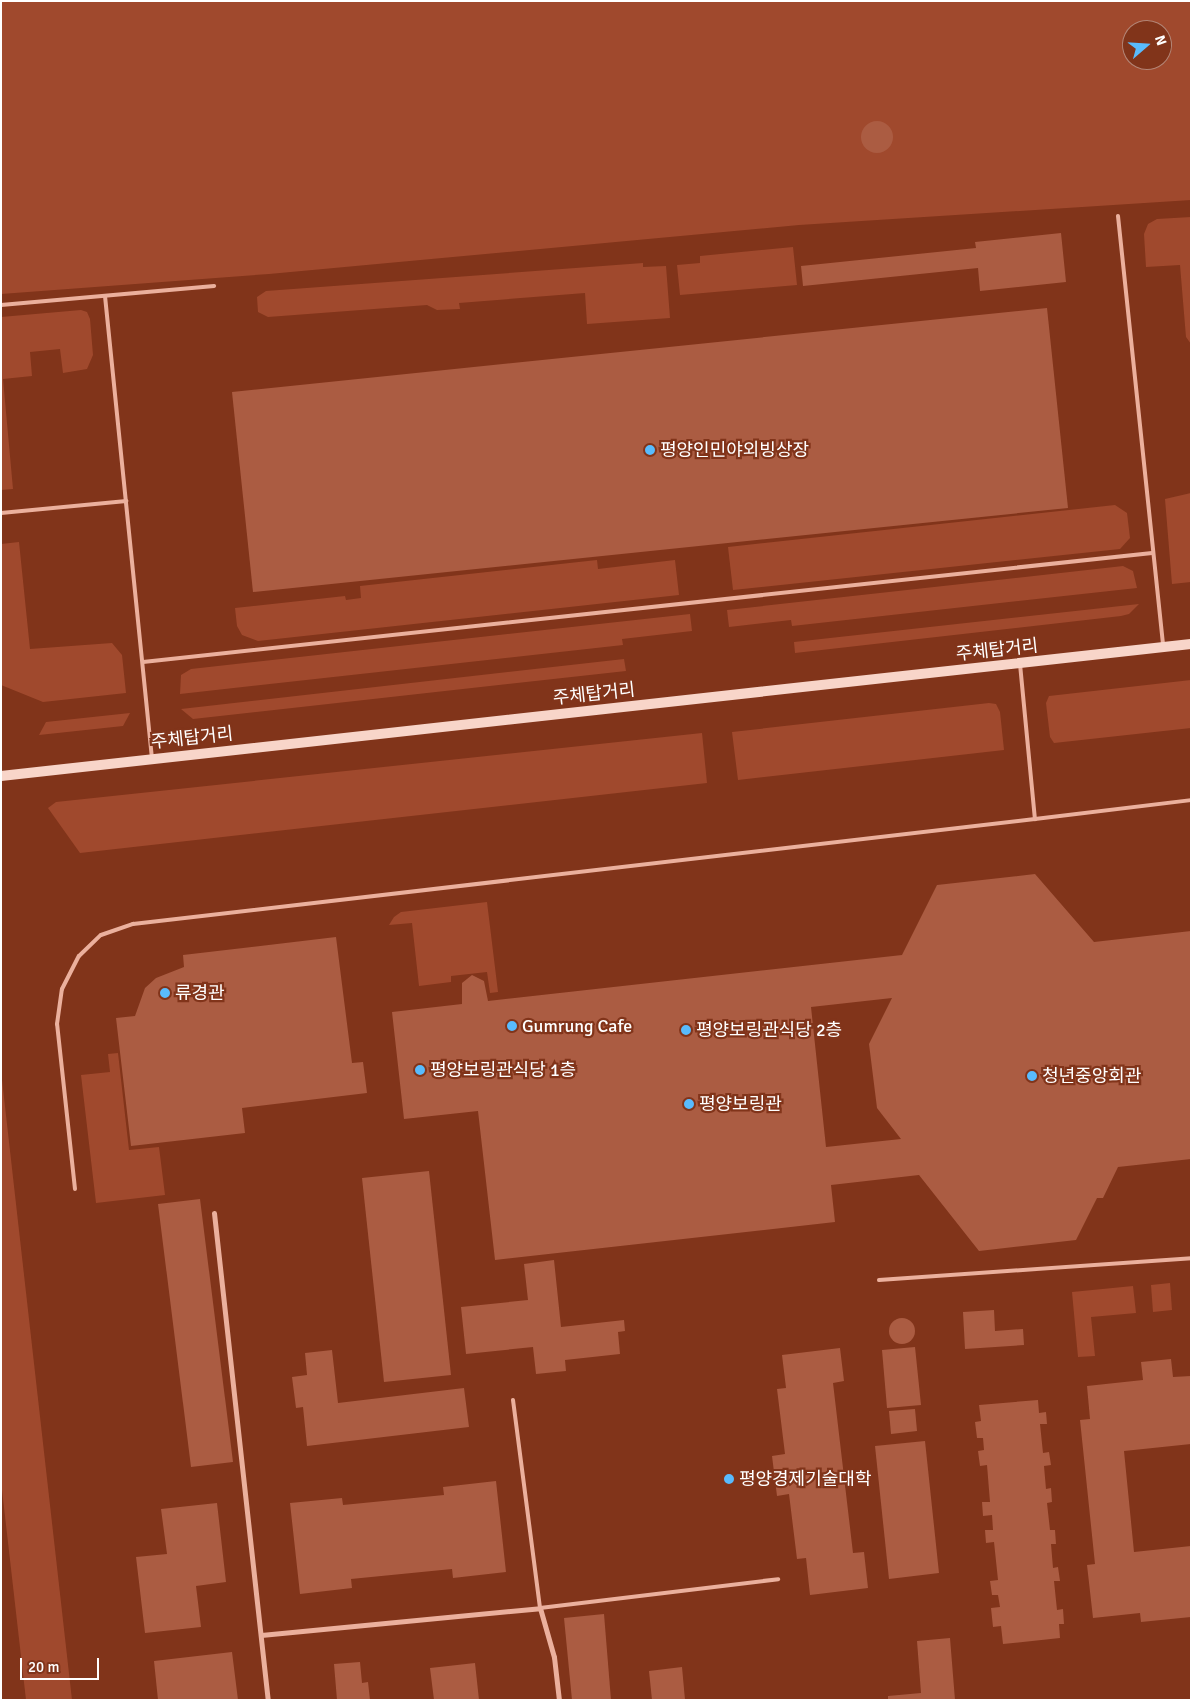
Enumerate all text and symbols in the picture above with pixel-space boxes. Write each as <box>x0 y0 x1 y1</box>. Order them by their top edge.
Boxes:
north arrow <box>1122 20 1172 70</box>
text: N <box>1151 33 1170 48</box>
place label: 평양인민야외빙상장 <box>660 439 809 461</box>
marker: 평양인민야외빙상장 <box>644 444 656 456</box>
street label: 주체탑거리 <box>955 635 1039 665</box>
street label: 주체탑거리 <box>552 679 636 709</box>
street label: 주체탑거리 <box>150 723 234 753</box>
place label: 류경관 <box>175 982 225 1004</box>
marker: 류경관 <box>159 987 171 999</box>
place label: Gumrung Cafe <box>522 1015 632 1037</box>
place label: 평양보링관식당 2층 <box>696 1019 842 1041</box>
marker: Gumrung Cafe <box>506 1020 518 1032</box>
marker: 평양보링관식당 2층 <box>680 1024 692 1036</box>
place label: 평양보링관식당 1층 <box>430 1059 576 1081</box>
marker: 평양보링관식당 1층 <box>414 1064 426 1076</box>
place label: 청년중앙회관 <box>1042 1065 1141 1087</box>
marker: 청년중앙회관 <box>1026 1070 1038 1082</box>
place label: 평양보링관 <box>699 1093 782 1115</box>
marker: 평양보링관 <box>683 1098 695 1110</box>
place label: 평양경제기술대학 <box>739 1468 871 1490</box>
marker: 평양경제기술대학 <box>723 1473 735 1485</box>
scale bar <box>22 1648 101 1680</box>
text: 20 m <box>28 1658 59 1676</box>

